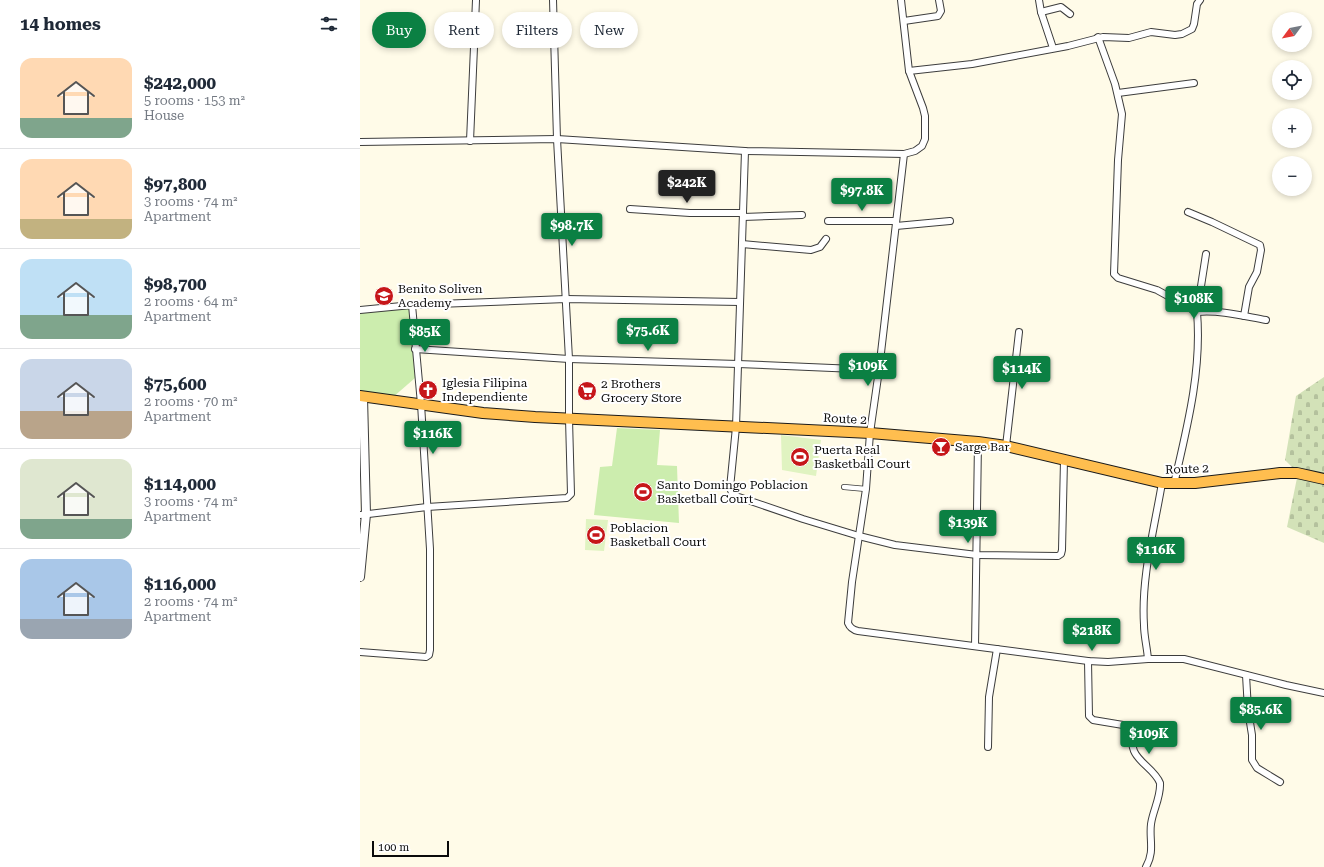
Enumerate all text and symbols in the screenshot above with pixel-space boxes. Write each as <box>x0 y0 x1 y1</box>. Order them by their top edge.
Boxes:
chip: Buy <box>372 12 426 48</box>
chip: Rent <box>434 12 494 48</box>
chip: Filters <box>502 12 572 48</box>
chip: New <box>580 12 638 48</box>
north arrow <box>1272 12 1312 52</box>
map controls <box>1272 12 1312 196</box>
icon: filters <box>318 13 340 35</box>
text: 14 homes <box>20 14 101 34</box>
button: locate <box>1272 60 1312 100</box>
text: $242,000 <box>144 73 216 93</box>
icon: home <box>52 74 100 122</box>
text: 5 rooms · 153 m² <box>144 93 245 108</box>
text: House <box>144 108 184 123</box>
button: + <box>1272 108 1312 148</box>
button: − <box>1272 156 1312 196</box>
pin: $242K <box>659 170 715 204</box>
text: $97,800 <box>144 174 207 194</box>
icon: home <box>52 175 100 223</box>
text: $242K <box>667 175 707 190</box>
pin: $97.8K <box>829 178 895 212</box>
text: $97.8K <box>840 183 884 198</box>
text: 3 rooms · 74 m² <box>144 194 238 209</box>
text: Apartment <box>144 209 211 224</box>
pin: $98.7K <box>539 213 605 247</box>
text: $98.7K <box>550 218 594 233</box>
text: $98,700 <box>144 274 207 294</box>
icon: home <box>52 275 100 323</box>
place label: Benito Soliven Academy <box>398 282 483 310</box>
school or university icon: Benito Soliven Academy <box>373 285 395 307</box>
pin: $108K <box>1166 286 1222 320</box>
text: $108K <box>1174 291 1214 306</box>
text: 2 rooms · 64 m² <box>144 294 238 309</box>
text: Apartment <box>144 309 211 324</box>
pin: $75.6K <box>615 318 681 352</box>
pin: $85K <box>401 319 449 353</box>
text: $75.6K <box>626 323 670 338</box>
text: $85K <box>409 324 441 339</box>
pin: $109K <box>840 353 896 387</box>
pin: $114K <box>994 356 1050 390</box>
text: $109K <box>848 358 888 373</box>
text: $114K <box>1002 361 1042 376</box>
text: $75,600 <box>144 374 207 394</box>
icon: home <box>52 375 100 423</box>
place label: Iglesia Filipina Independiente <box>442 376 528 404</box>
place label: 2 Brothers Grocery Store <box>601 377 682 405</box>
church icon: Iglesia Filipina Independiente <box>417 379 439 401</box>
supermarket icon: 2 Brothers Grocery Store <box>576 380 598 402</box>
text: 2 rooms · 70 m² <box>144 394 238 409</box>
text: Apartment <box>144 409 211 424</box>
street label: Route 2 <box>823 411 867 427</box>
pin: $116K <box>405 421 461 455</box>
text: $116K <box>413 426 453 441</box>
bar icon: Sarge Bar <box>930 436 952 458</box>
place label: Sarge Bar <box>955 440 1009 454</box>
place label: Puerta Real Basketball Court <box>814 443 911 471</box>
sports icon: Puerta Real Basketball Court <box>789 446 811 468</box>
street label: Route 2 <box>1165 461 1209 477</box>
text: $114,000 <box>144 474 216 494</box>
icon: home <box>52 475 100 523</box>
place label: Santo Domingo Poblacion Basketball Court <box>657 478 808 506</box>
sports icon: Santo Domingo Poblacion Basketball Court <box>632 481 654 503</box>
text: 3 rooms · 74 m² <box>144 494 238 509</box>
text: Apartment <box>144 509 211 524</box>
pin: $139K <box>940 510 996 544</box>
text: $139K <box>948 515 988 530</box>
place label: Poblacion Basketball Court <box>610 521 707 549</box>
sports icon: Poblacion Basketball Court <box>585 524 607 546</box>
pin: $116K <box>1128 537 1184 571</box>
text: $116K <box>1136 542 1176 557</box>
text: $116,000 <box>144 574 216 594</box>
icon: home <box>52 575 100 623</box>
text: 2 rooms · 74 m² <box>144 594 238 609</box>
text: Apartment <box>144 609 211 624</box>
pin: $218K <box>1064 618 1120 652</box>
text: $218K <box>1072 623 1112 638</box>
pin: $85.6K <box>1228 697 1294 731</box>
text: $85.6K <box>1239 702 1283 717</box>
pin: $109K <box>1121 721 1177 755</box>
text: $109K <box>1129 726 1169 741</box>
scale bar <box>372 839 449 858</box>
text: 100 m <box>378 841 409 854</box>

